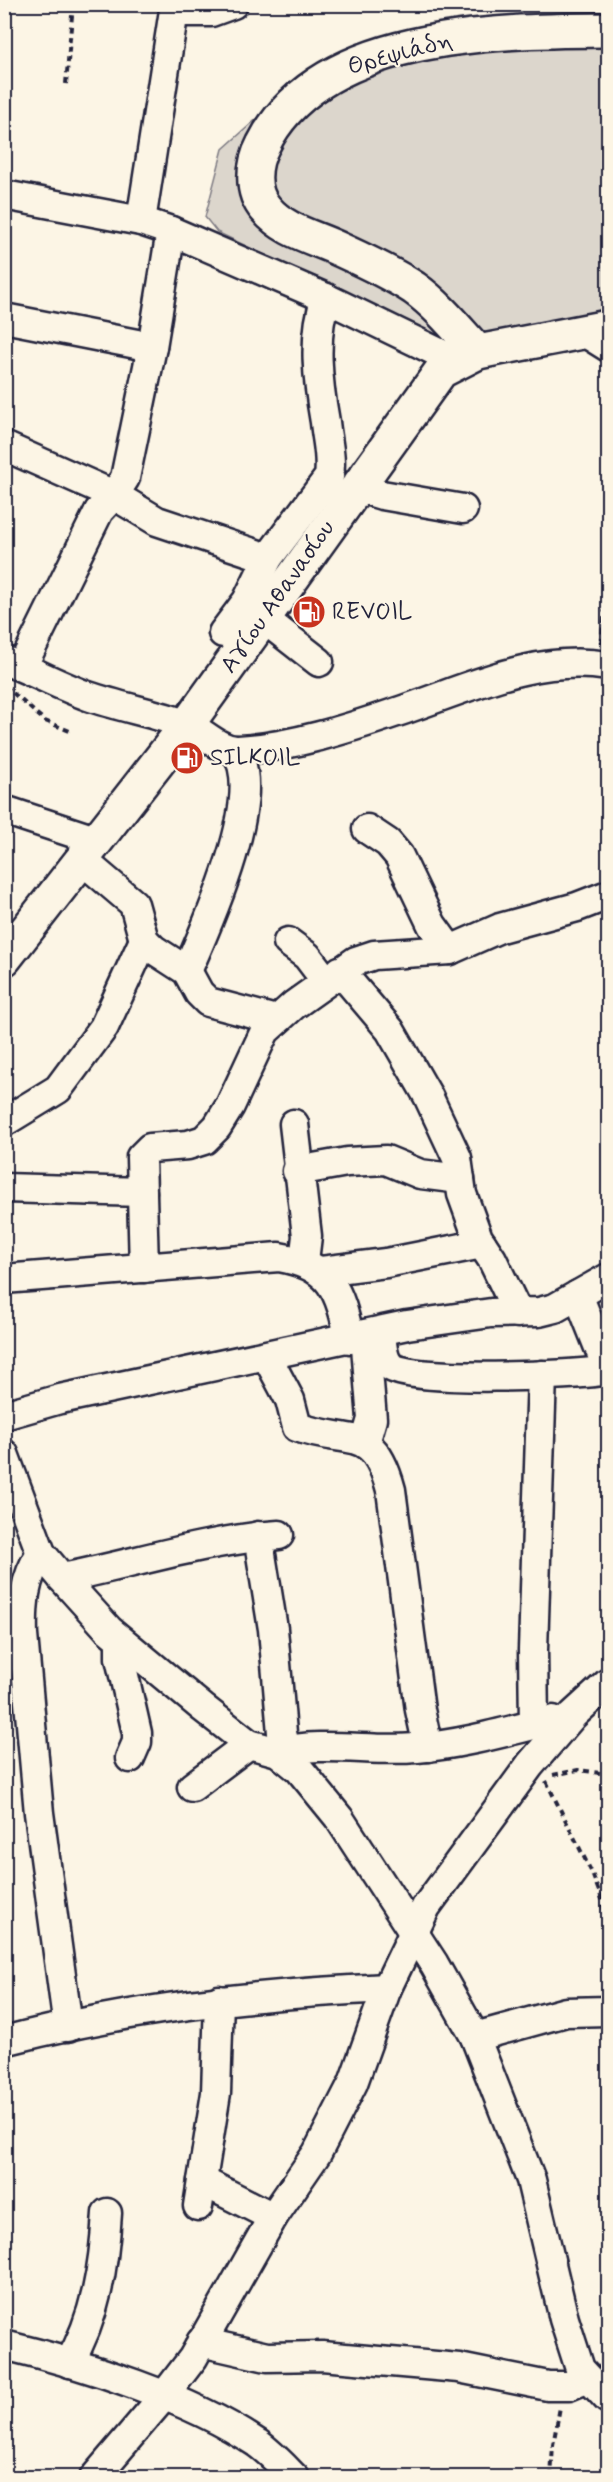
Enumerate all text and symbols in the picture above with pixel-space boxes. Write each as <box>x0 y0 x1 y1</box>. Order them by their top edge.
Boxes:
street label: Θρεψιάδη <box>344 25 456 83</box>
street label: Αγίου Αθανασίου <box>214 514 342 680</box>
fuel station icon: REVOIL <box>291 594 327 630</box>
place label: REVOIL <box>332 597 413 628</box>
fuel station icon: SILKOIL <box>169 740 205 776</box>
place label: SILKOIL <box>210 743 300 774</box>

